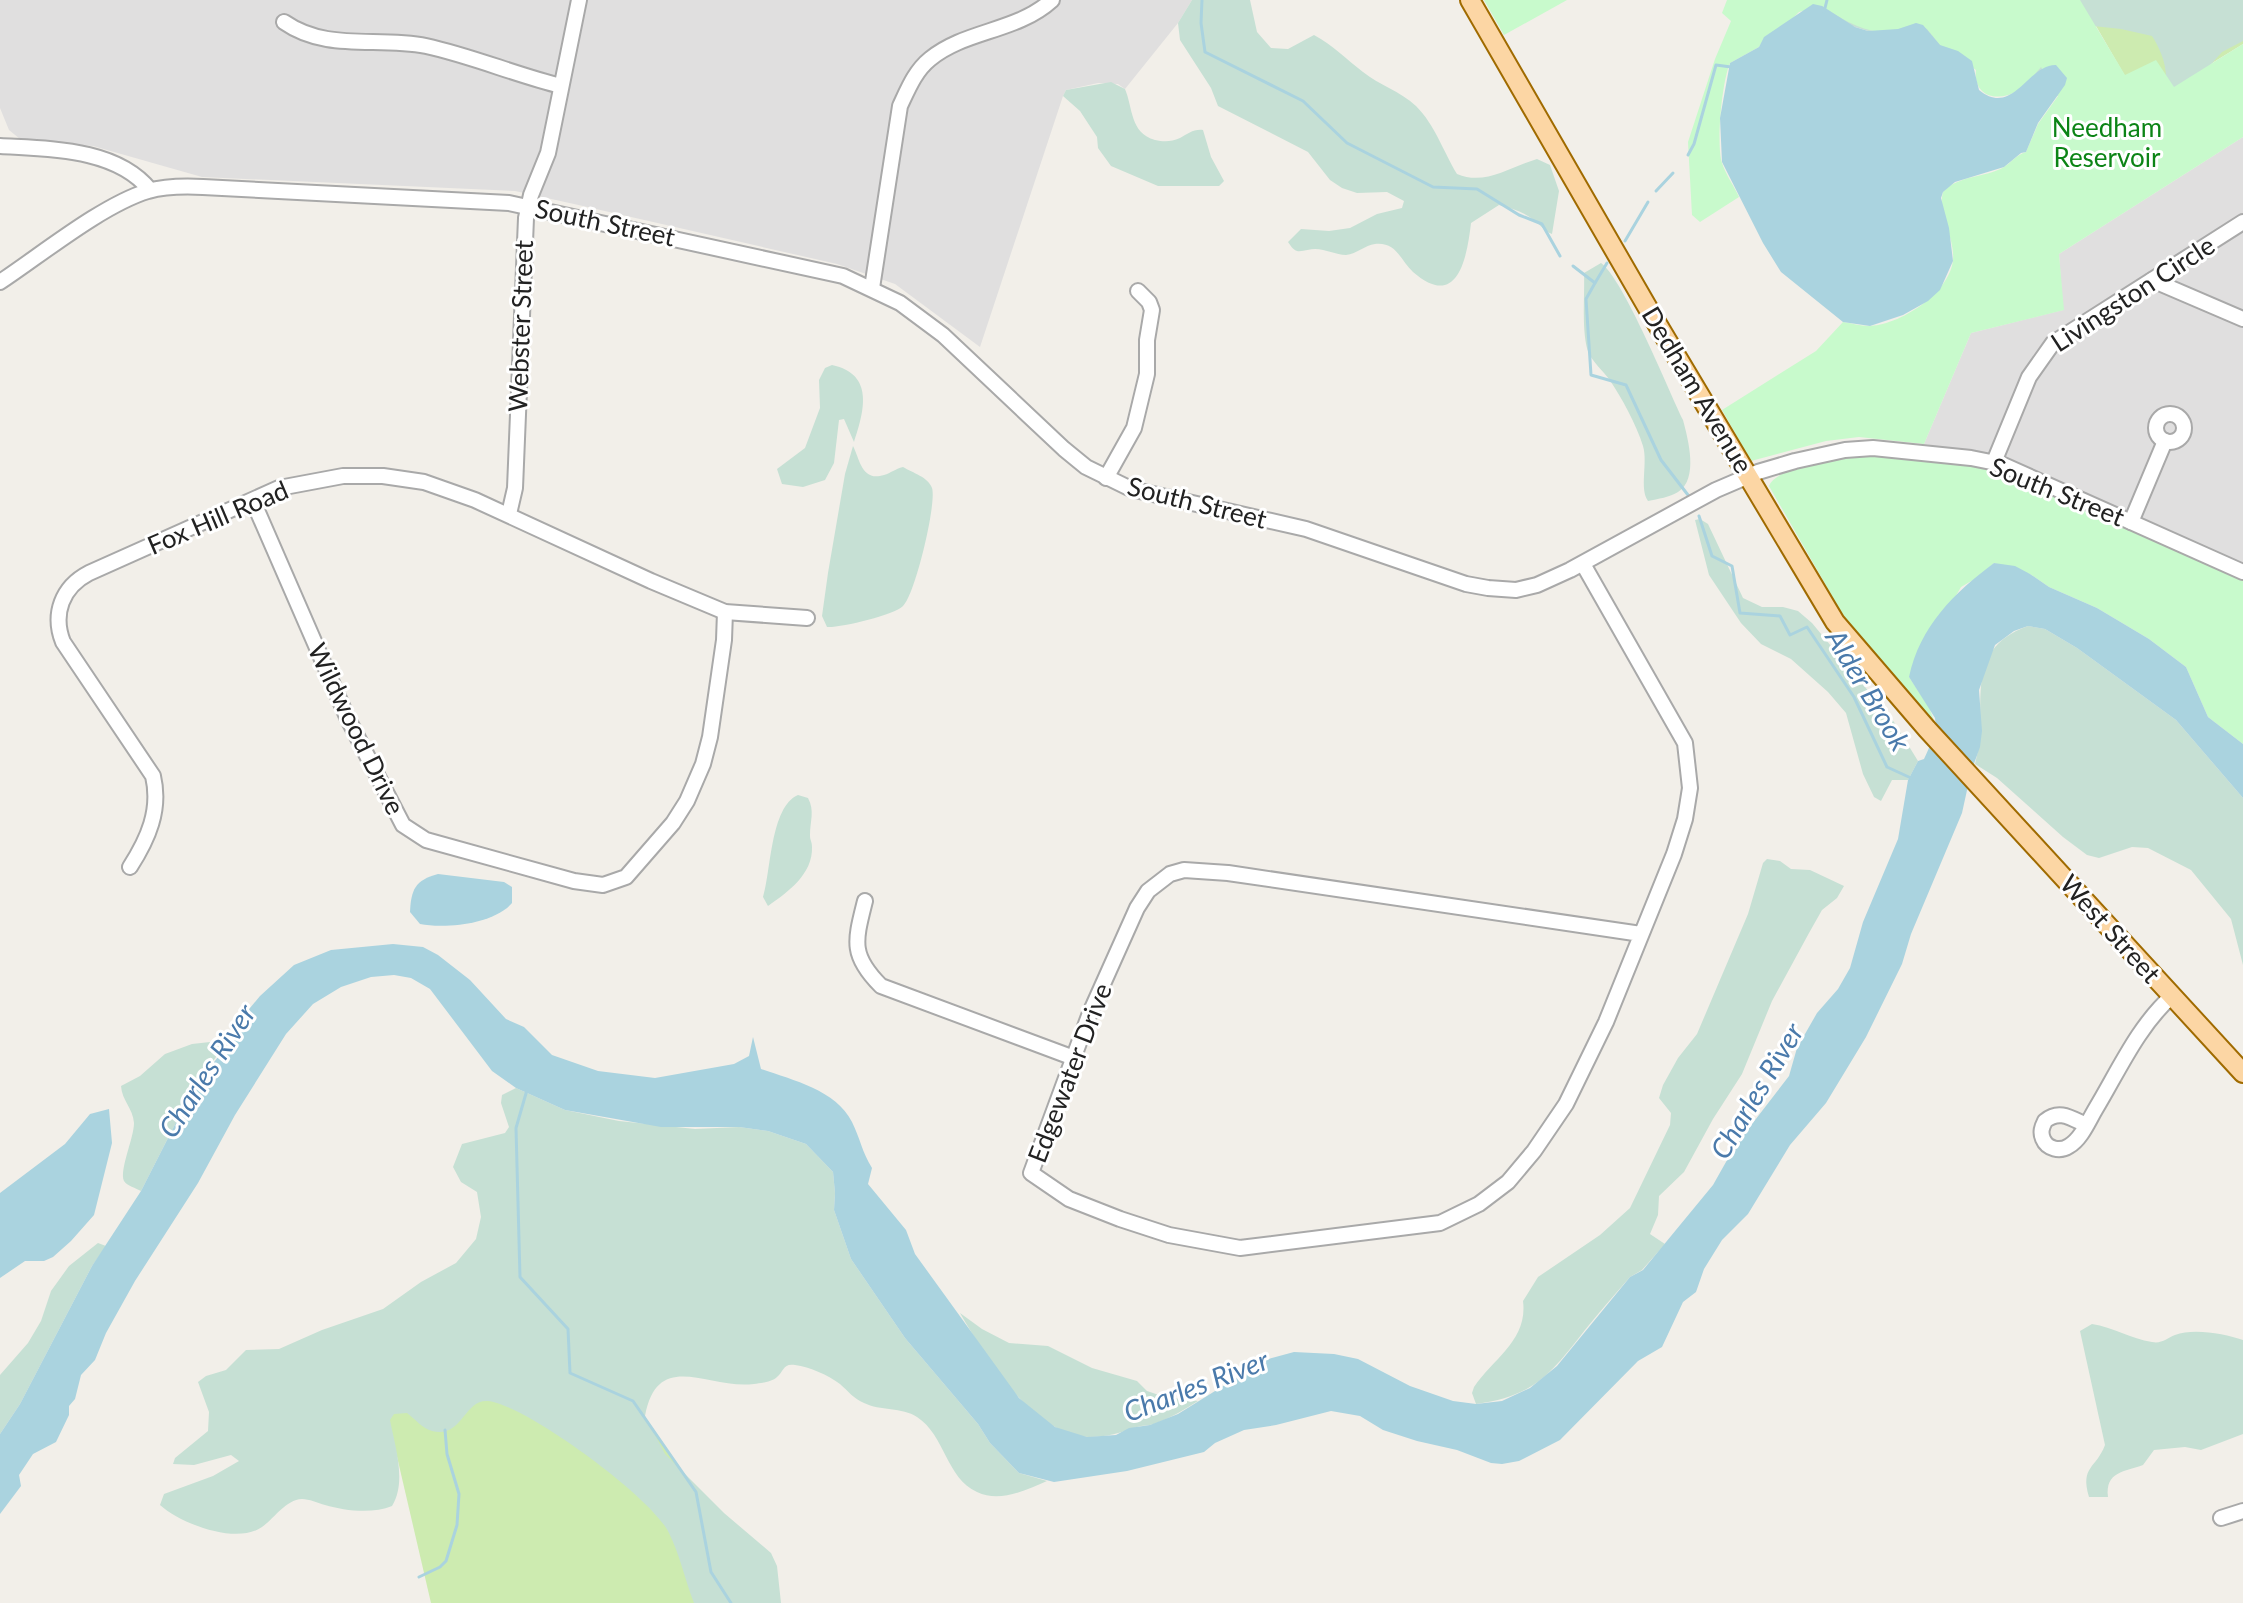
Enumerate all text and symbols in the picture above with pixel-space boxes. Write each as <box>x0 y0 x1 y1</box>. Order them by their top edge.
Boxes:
park label: Needham Reservoir <box>2052 111 2162 173</box>
street label: South Street <box>532 192 679 253</box>
street label: Livingston Circle <box>2045 228 2220 358</box>
street label: Webster Street <box>501 239 539 412</box>
street label: Dedham Avenue <box>1636 300 1760 479</box>
street label: South Street <box>1985 450 2130 533</box>
street label: South Street <box>1124 469 1271 535</box>
street label: Fox Hill Road <box>142 473 293 561</box>
water label: Alder Brook <box>1819 622 1919 757</box>
street label: Wildwood Drive <box>302 638 412 819</box>
street label: West Street <box>2054 868 2168 990</box>
street label: Edgewater Drive <box>1020 978 1118 1167</box>
water label: Charles River <box>150 997 262 1144</box>
water label: Charles River <box>1702 1016 1810 1165</box>
water label: Charles River <box>1118 1342 1273 1428</box>

